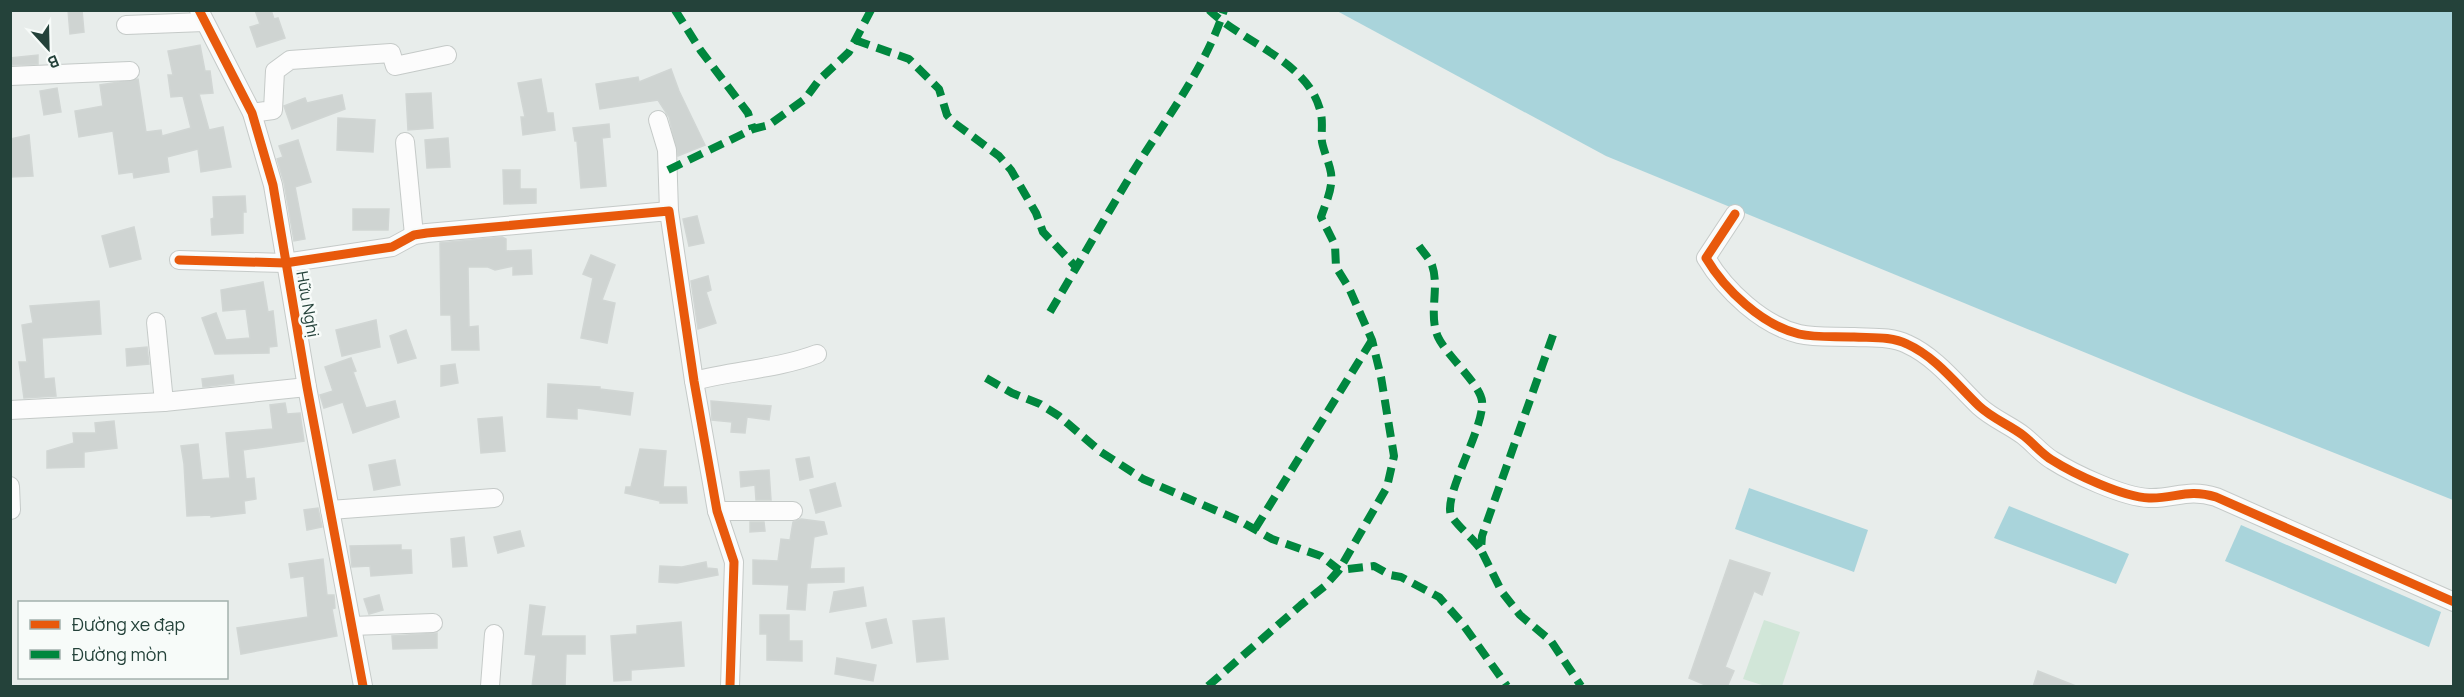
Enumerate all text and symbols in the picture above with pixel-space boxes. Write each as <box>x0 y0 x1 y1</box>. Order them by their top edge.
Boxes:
north arrow <box>18 18 78 78</box>
text: B <box>45 50 62 74</box>
street label: Hữu Nghị <box>291 269 325 339</box>
legend <box>18 601 228 679</box>
text: Đường xe đạp <box>72 612 185 636</box>
text: Đường mòn <box>72 642 167 666</box>

